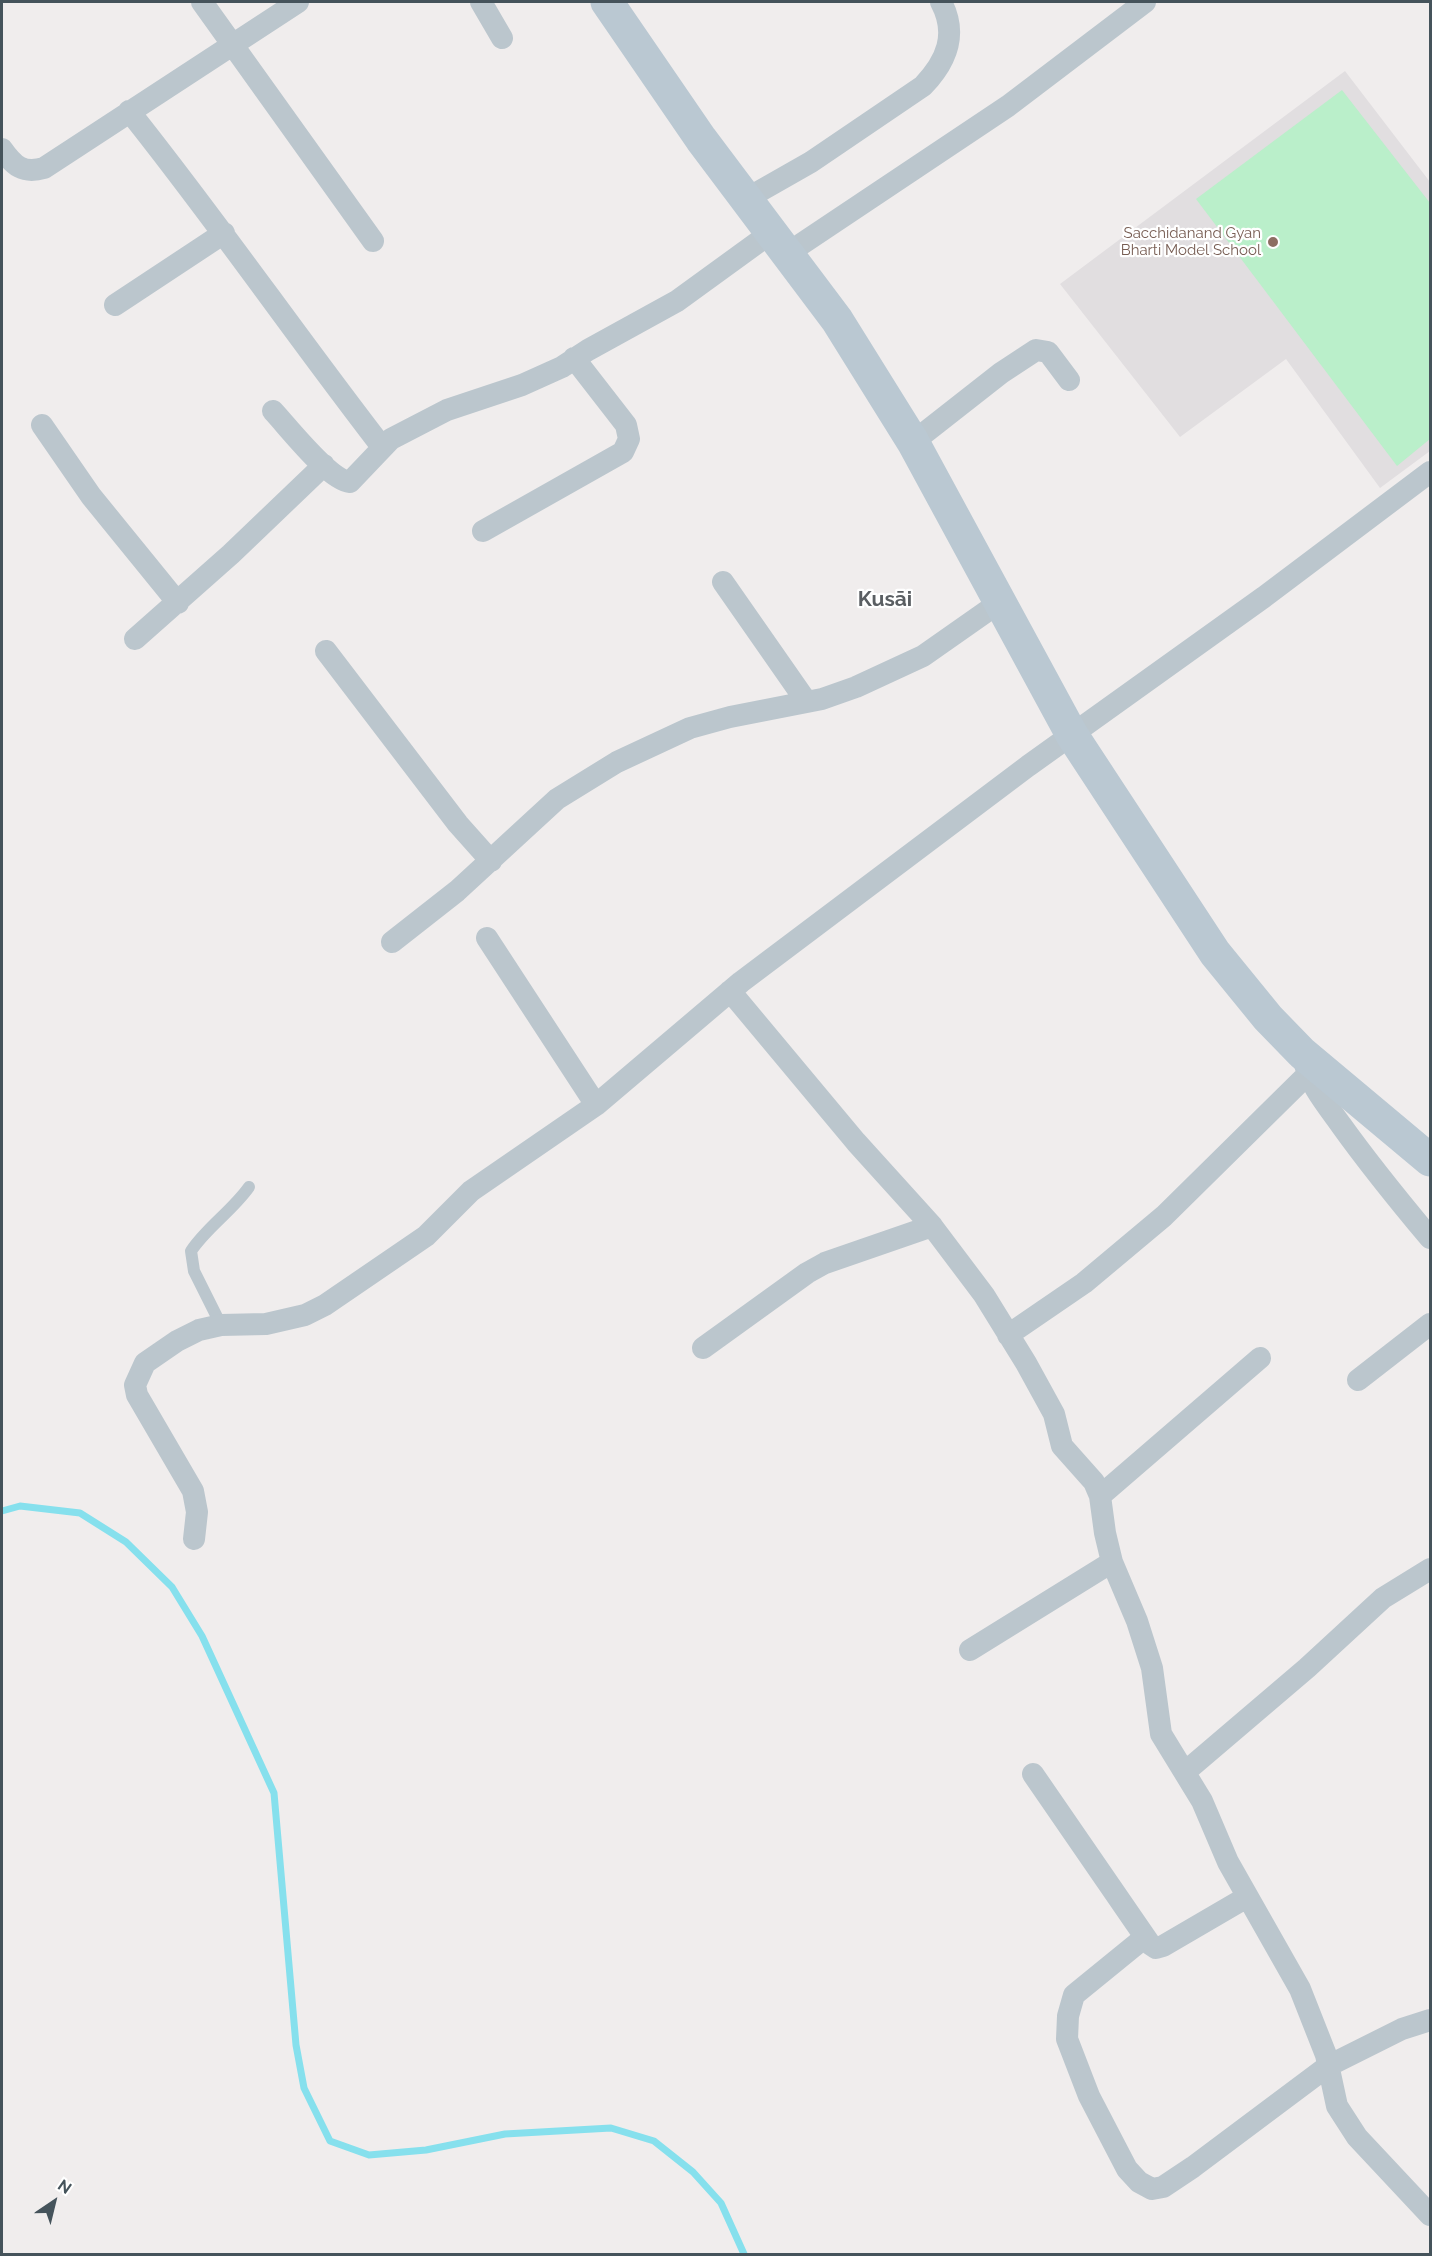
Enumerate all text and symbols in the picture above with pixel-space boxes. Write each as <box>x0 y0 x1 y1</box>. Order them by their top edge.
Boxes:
place label: Sacchidanand Gyan Bharti Model School <box>1121 224 1261 259</box>
marker: Sacchidanand Gyan Bharti Model School <box>1266 235 1280 249</box>
district label: Kusāi <box>858 587 912 613</box>
north arrow <box>24 2172 84 2232</box>
text: N <box>54 2176 75 2198</box>

